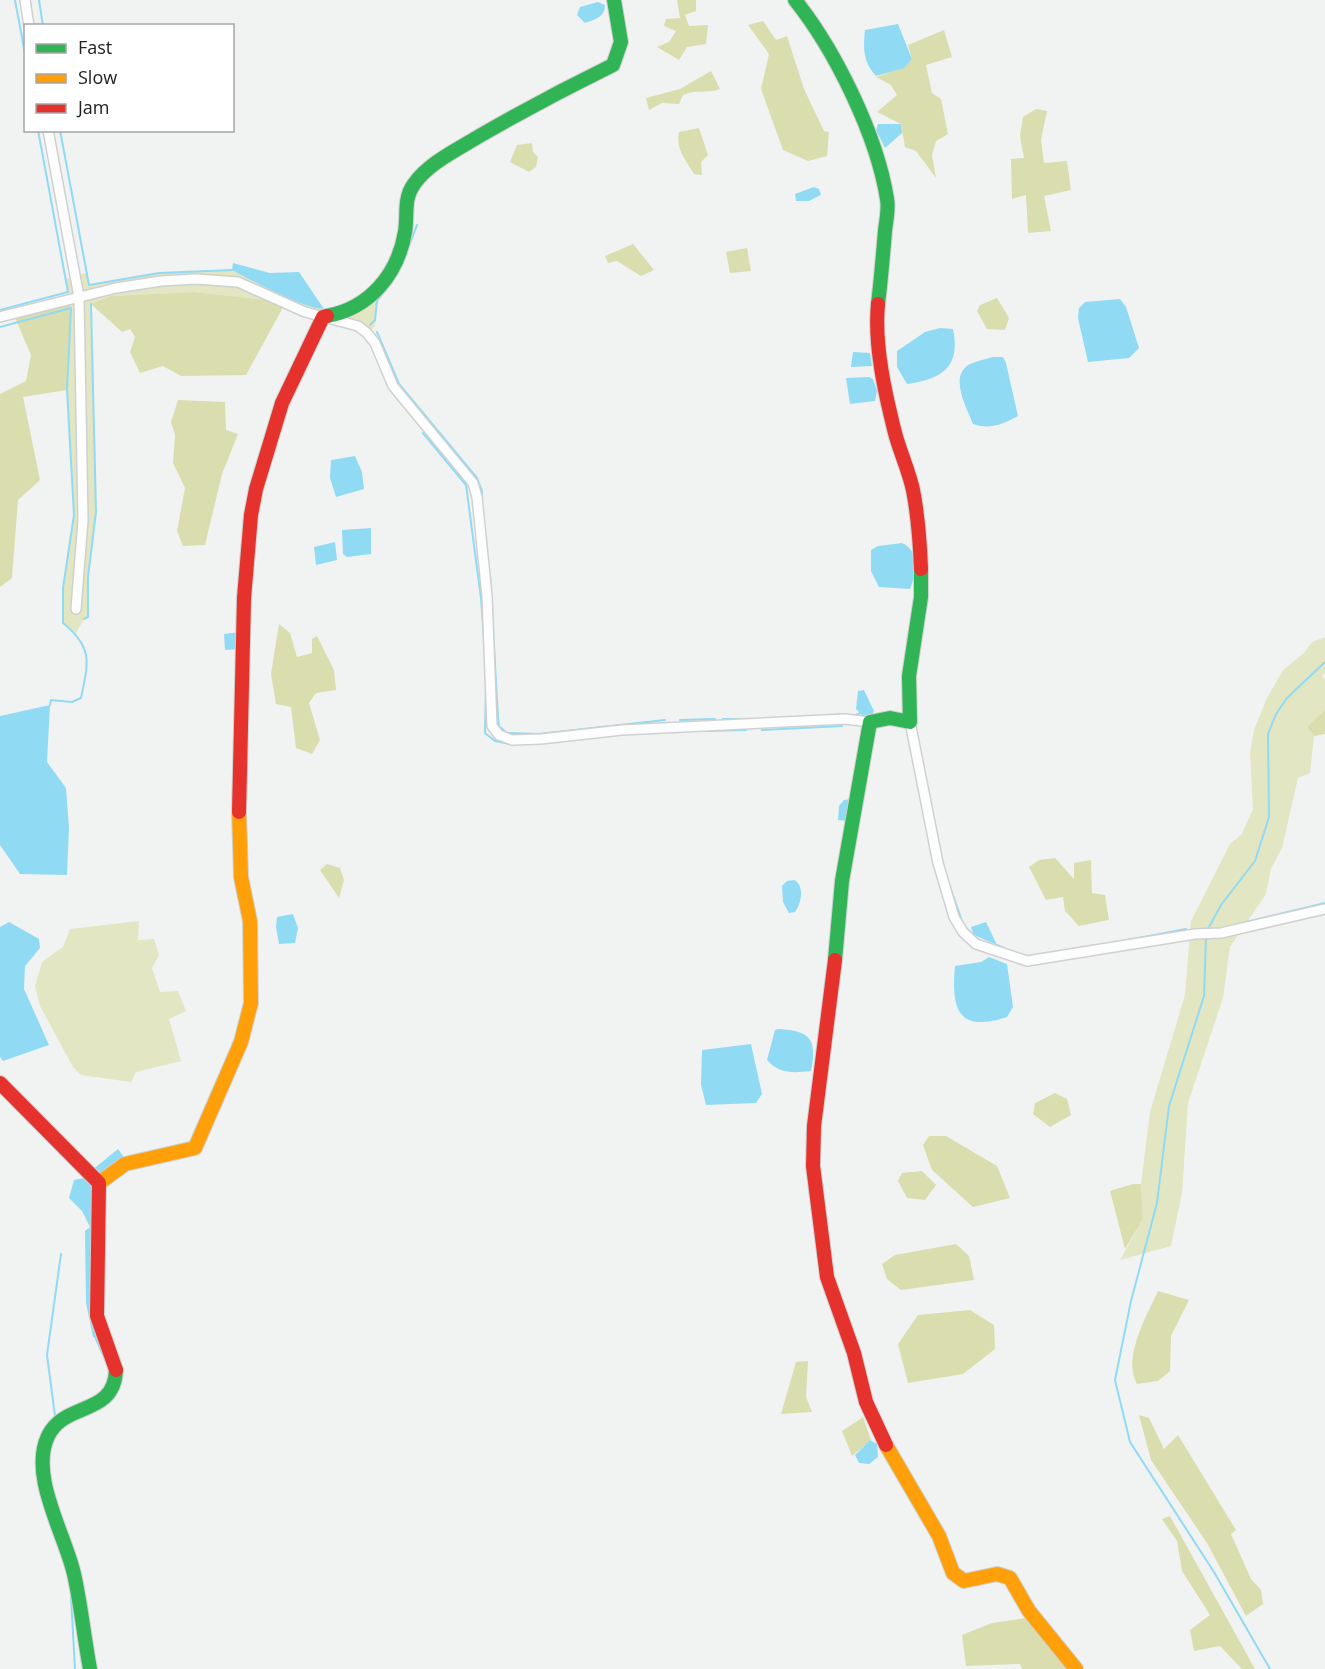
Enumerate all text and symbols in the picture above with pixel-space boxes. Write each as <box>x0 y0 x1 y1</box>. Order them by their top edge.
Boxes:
legend <box>24 24 234 132</box>
text: Fast <box>78 35 112 59</box>
text: Slow <box>78 65 117 89</box>
text: Jam <box>76 95 110 119</box>

